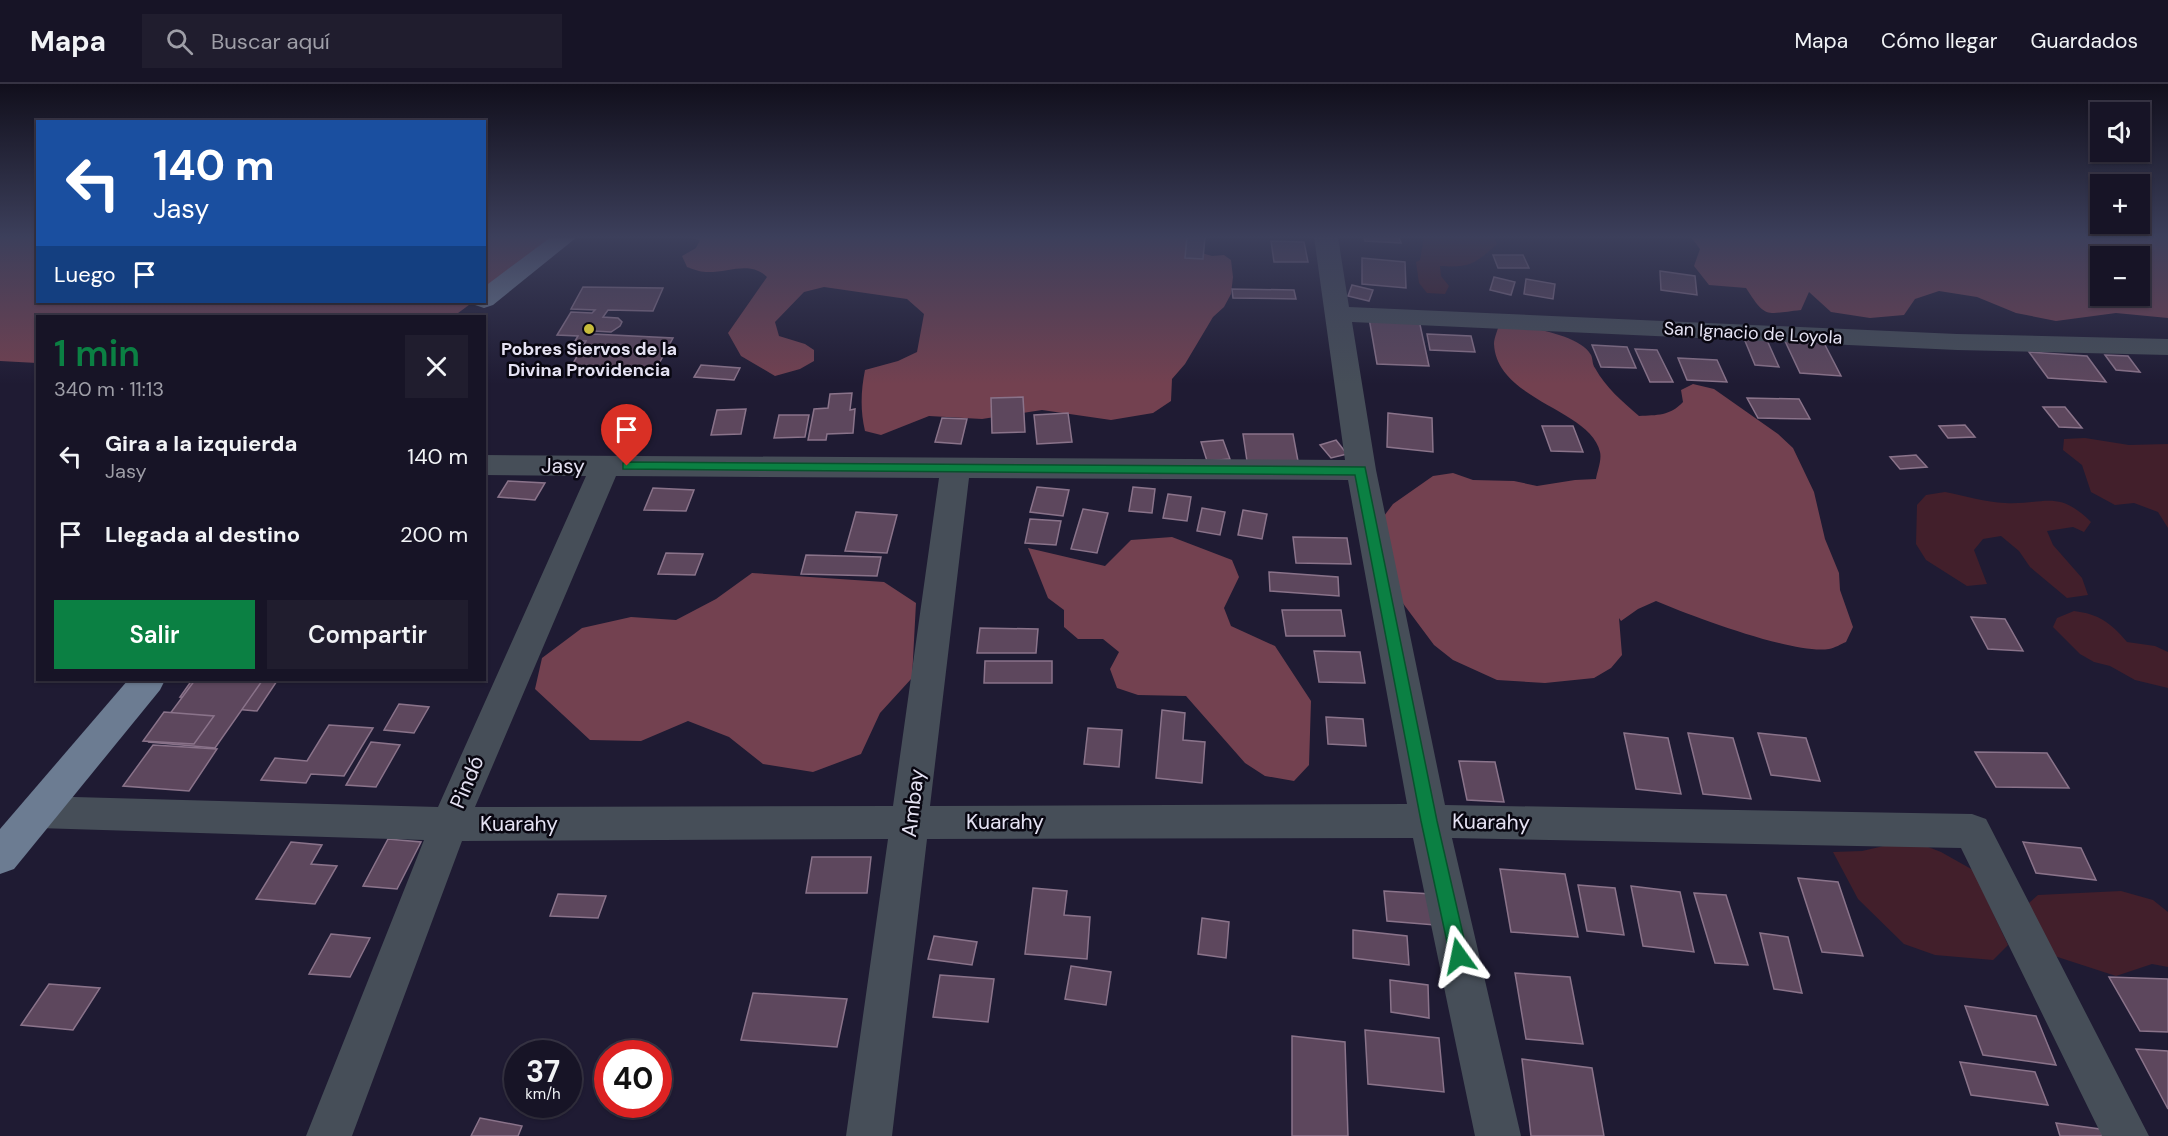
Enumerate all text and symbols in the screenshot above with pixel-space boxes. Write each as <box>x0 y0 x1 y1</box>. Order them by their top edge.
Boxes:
search box <box>142 14 562 68</box>
text: Mapa <box>30 23 106 60</box>
icon: search <box>163 25 196 58</box>
text: Buscar aquí <box>211 27 330 56</box>
text: Mapa <box>1794 27 1848 55</box>
text: Cómo llegar <box>1881 27 1998 55</box>
text: Guardados <box>2031 27 2138 55</box>
map controls <box>2090 102 2150 306</box>
button: sound <box>2090 102 2150 162</box>
text: 140 m <box>153 138 275 193</box>
icon: left <box>54 144 132 222</box>
button: + <box>2090 174 2150 234</box>
text: Jasy <box>153 191 209 226</box>
button: − <box>2090 246 2150 306</box>
icon: arrive <box>128 258 161 291</box>
text: Luego <box>54 260 116 289</box>
street label: San Ignacio de Loyola <box>1663 316 1843 350</box>
marker: Pobres Siervos de la Divina Providencia <box>582 322 596 336</box>
text: 1 min <box>54 330 140 377</box>
button: close <box>405 335 468 398</box>
place label: Pobres Siervos de la Divina Providencia <box>501 337 677 382</box>
text: 340 m · 11:13 <box>54 376 164 402</box>
pin <box>601 404 652 466</box>
icon: arrive <box>610 413 643 446</box>
text: Gira a la izquierda <box>105 429 297 458</box>
icon: left <box>54 440 87 473</box>
text: 140 m <box>407 442 468 471</box>
street label: Jasy <box>541 452 585 480</box>
text: Jasy <box>105 458 147 484</box>
icon: arrive <box>54 518 87 551</box>
text: Llegada al destino <box>105 520 300 549</box>
text: 200 m <box>400 520 468 549</box>
button: Salir <box>54 600 255 669</box>
button: Compartir <box>267 600 468 669</box>
street label: Pindó <box>443 751 491 813</box>
street label: Ambay <box>895 767 931 839</box>
street label: Kuarahy <box>1452 807 1531 837</box>
street label: Kuarahy <box>966 808 1044 836</box>
street label: Kuarahy <box>480 810 558 838</box>
position arrow <box>1427 924 1491 988</box>
speed limit sign: 40 <box>594 1040 672 1118</box>
text: 37 <box>526 1052 560 1091</box>
text: km/h <box>525 1084 561 1104</box>

